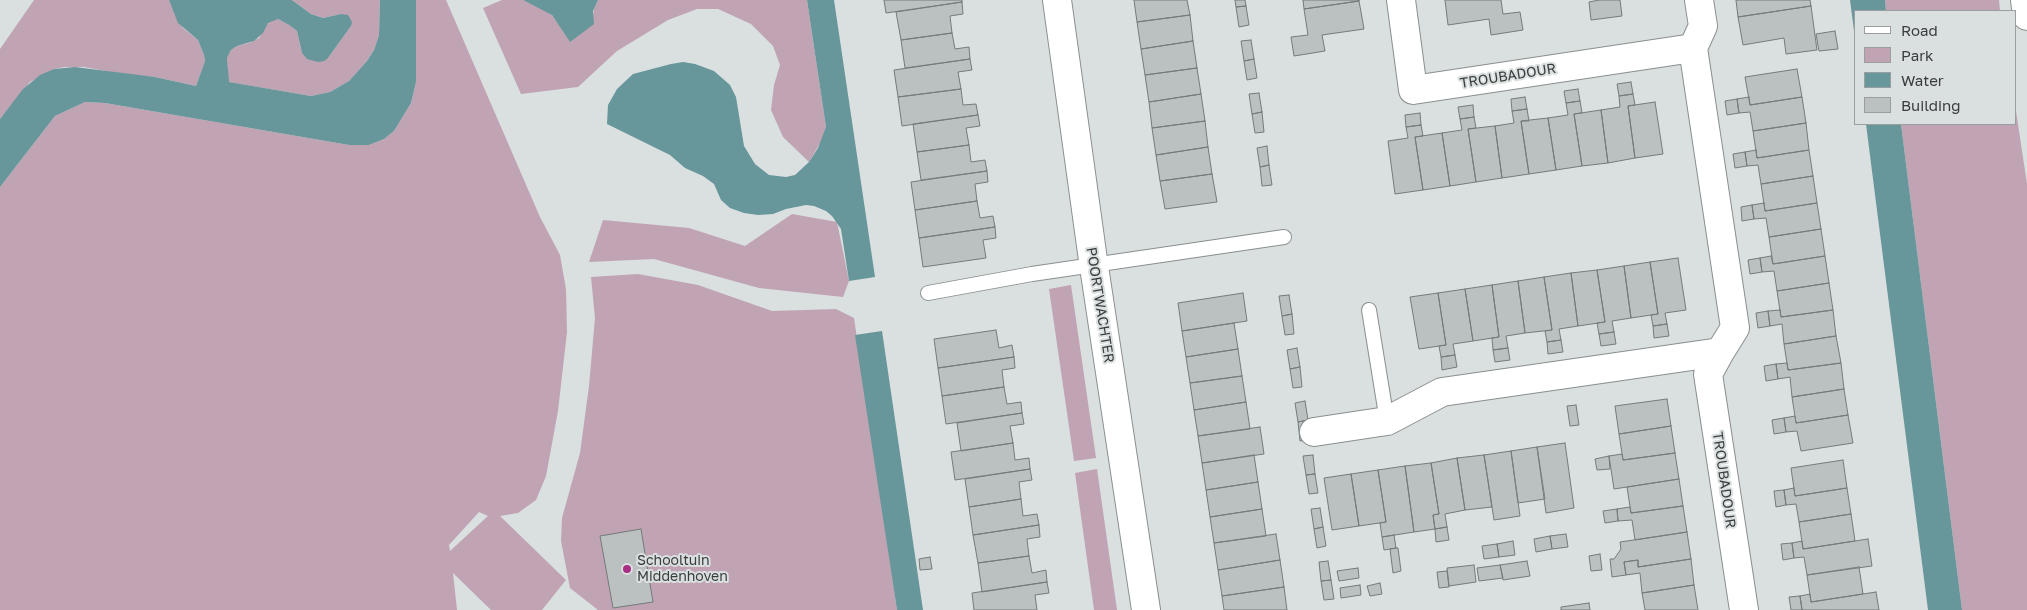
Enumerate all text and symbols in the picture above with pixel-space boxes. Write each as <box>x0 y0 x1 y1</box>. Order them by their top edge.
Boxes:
legend <box>1854 10 2017 125</box>
text: Road <box>1901 21 1938 39</box>
text: Park <box>1901 46 1933 64</box>
street label: TROUBADOUR <box>1459 60 1557 92</box>
text: Water <box>1901 71 1944 89</box>
text: Building <box>1901 96 1961 114</box>
street label: POORTWACHTER <box>1083 246 1117 364</box>
street label: TROUBADOUR <box>1709 431 1739 529</box>
place label: Schooltuin Middenhoven <box>637 553 728 586</box>
marker: Schooltuin Middenhoven <box>621 563 633 575</box>

